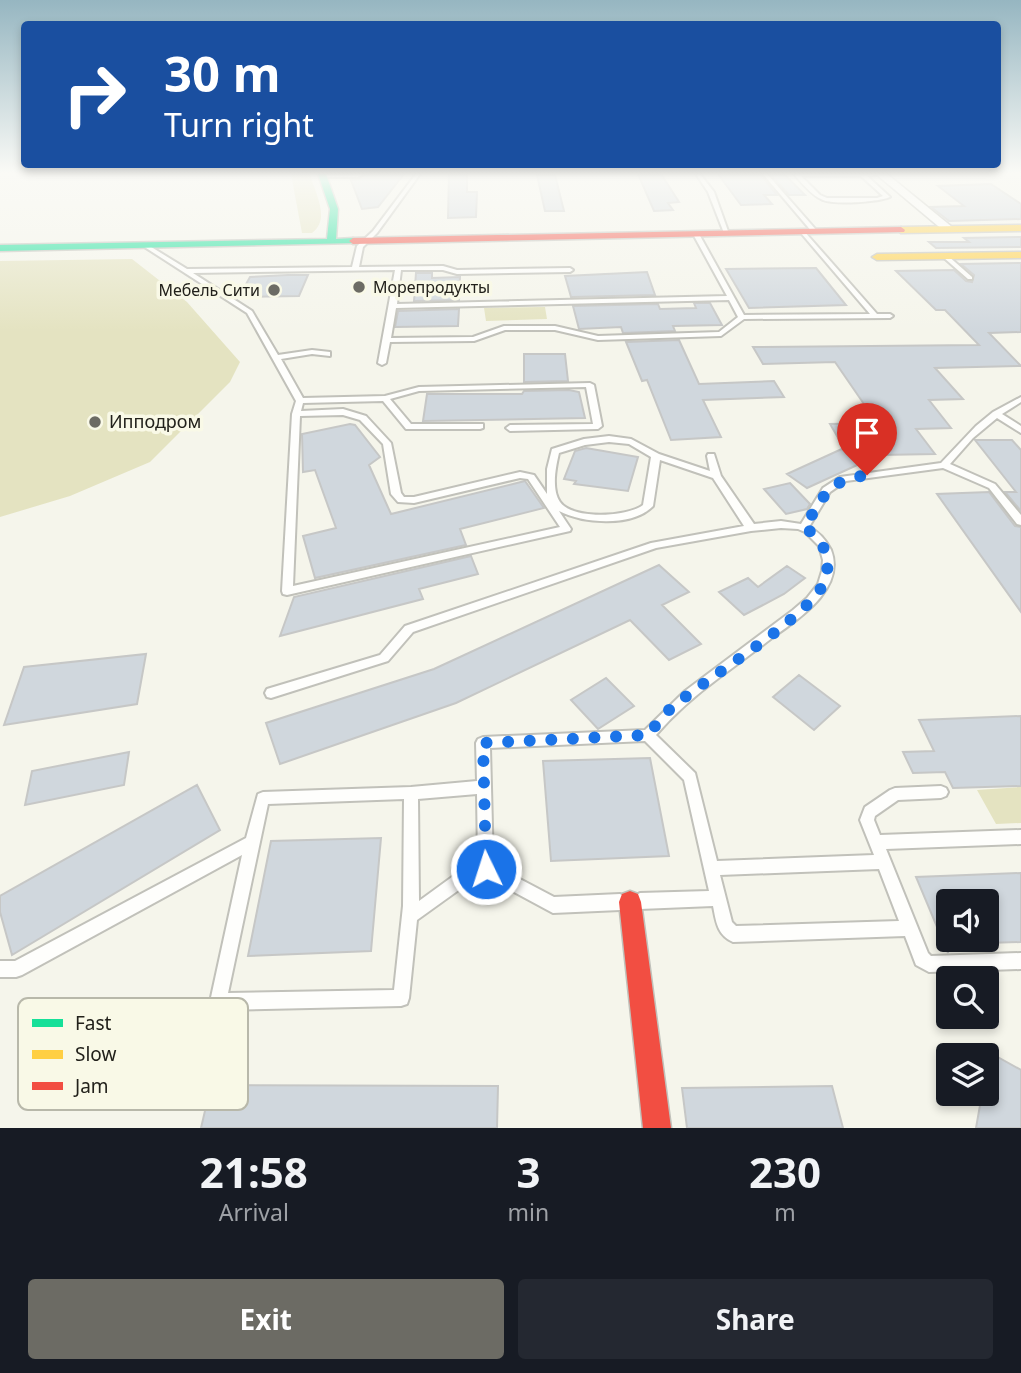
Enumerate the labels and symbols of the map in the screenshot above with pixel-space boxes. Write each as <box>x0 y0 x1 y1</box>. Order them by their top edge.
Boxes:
place label: Морепродукты <box>373 276 490 298</box>
place label: Мебель Сити <box>158 279 260 301</box>
marker: Морепродукты <box>351 279 367 295</box>
marker: Мебель Сити <box>266 282 282 298</box>
pin <box>837 403 897 475</box>
place label: Ипподром <box>109 409 201 433</box>
marker: Ипподром <box>87 414 103 430</box>
position arrow <box>449 832 523 906</box>
legend <box>18 998 248 1110</box>
text: Fast <box>75 1010 112 1036</box>
text: Slow <box>75 1041 116 1067</box>
text: Jam <box>73 1073 109 1099</box>

